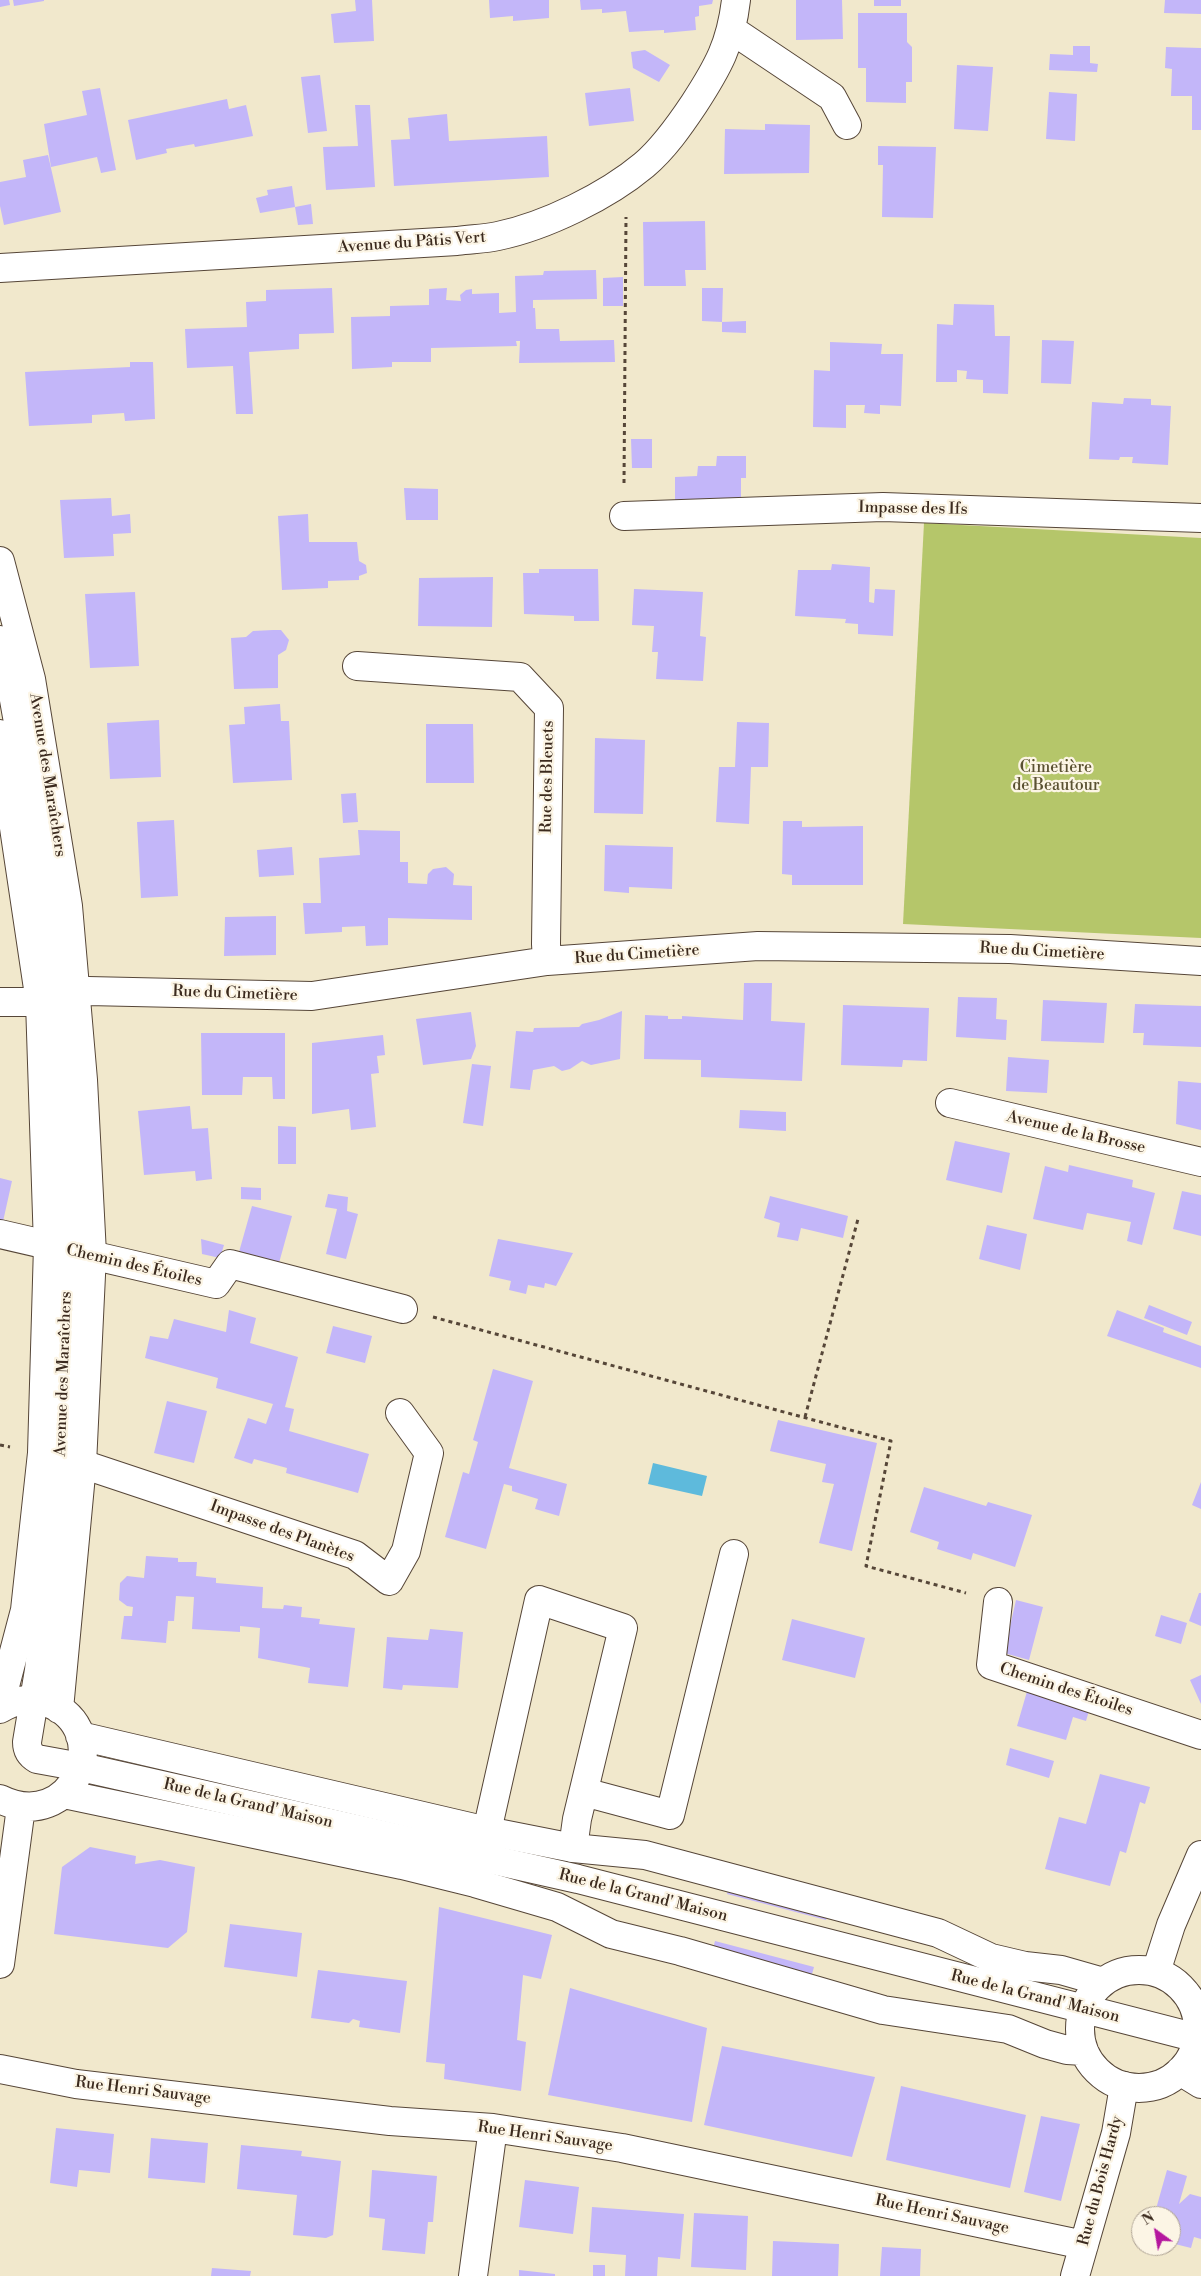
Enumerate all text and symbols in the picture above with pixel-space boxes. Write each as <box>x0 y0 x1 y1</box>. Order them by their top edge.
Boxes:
street label: Avenue du Pâtis Vert <box>337 228 487 258</box>
street label: Impasse des Ifs <box>858 498 968 520</box>
street label: Avenue des Maraîchers <box>25 692 69 858</box>
street label: Rue des Bleuets <box>537 720 559 834</box>
park label: Cimetière de Beautour <box>1012 758 1100 796</box>
street label: Rue du Cimetière <box>979 939 1105 965</box>
street label: Rue du Cimetière <box>574 941 700 969</box>
street label: Rue du Cimetière <box>172 982 298 1006</box>
street label: Avenue de la Brosse <box>1005 1108 1147 1158</box>
street label: Chemin des Étoiles <box>64 1241 204 1291</box>
street label: Avenue des Maraîchers <box>52 1291 76 1457</box>
street label: Impasse des Planètes <box>207 1497 357 1567</box>
street label: Chemin des Étoiles <box>997 1659 1135 1721</box>
street label: Rue de la Grand' Maison <box>161 1775 335 1833</box>
street label: Rue de la Grand' Maison <box>557 1866 729 1926</box>
street label: Rue de la Grand' Maison <box>949 1967 1121 2027</box>
street label: Rue Henri Sauvage <box>74 2073 212 2109</box>
street label: Rue du Bois Hardy <box>1074 2114 1128 2248</box>
street label: Rue Henri Sauvage <box>476 2118 614 2156</box>
street label: Rue Henri Sauvage <box>873 2191 1011 2239</box>
north arrow <box>1131 2206 1181 2256</box>
text: N <box>1139 2209 1158 2230</box>

